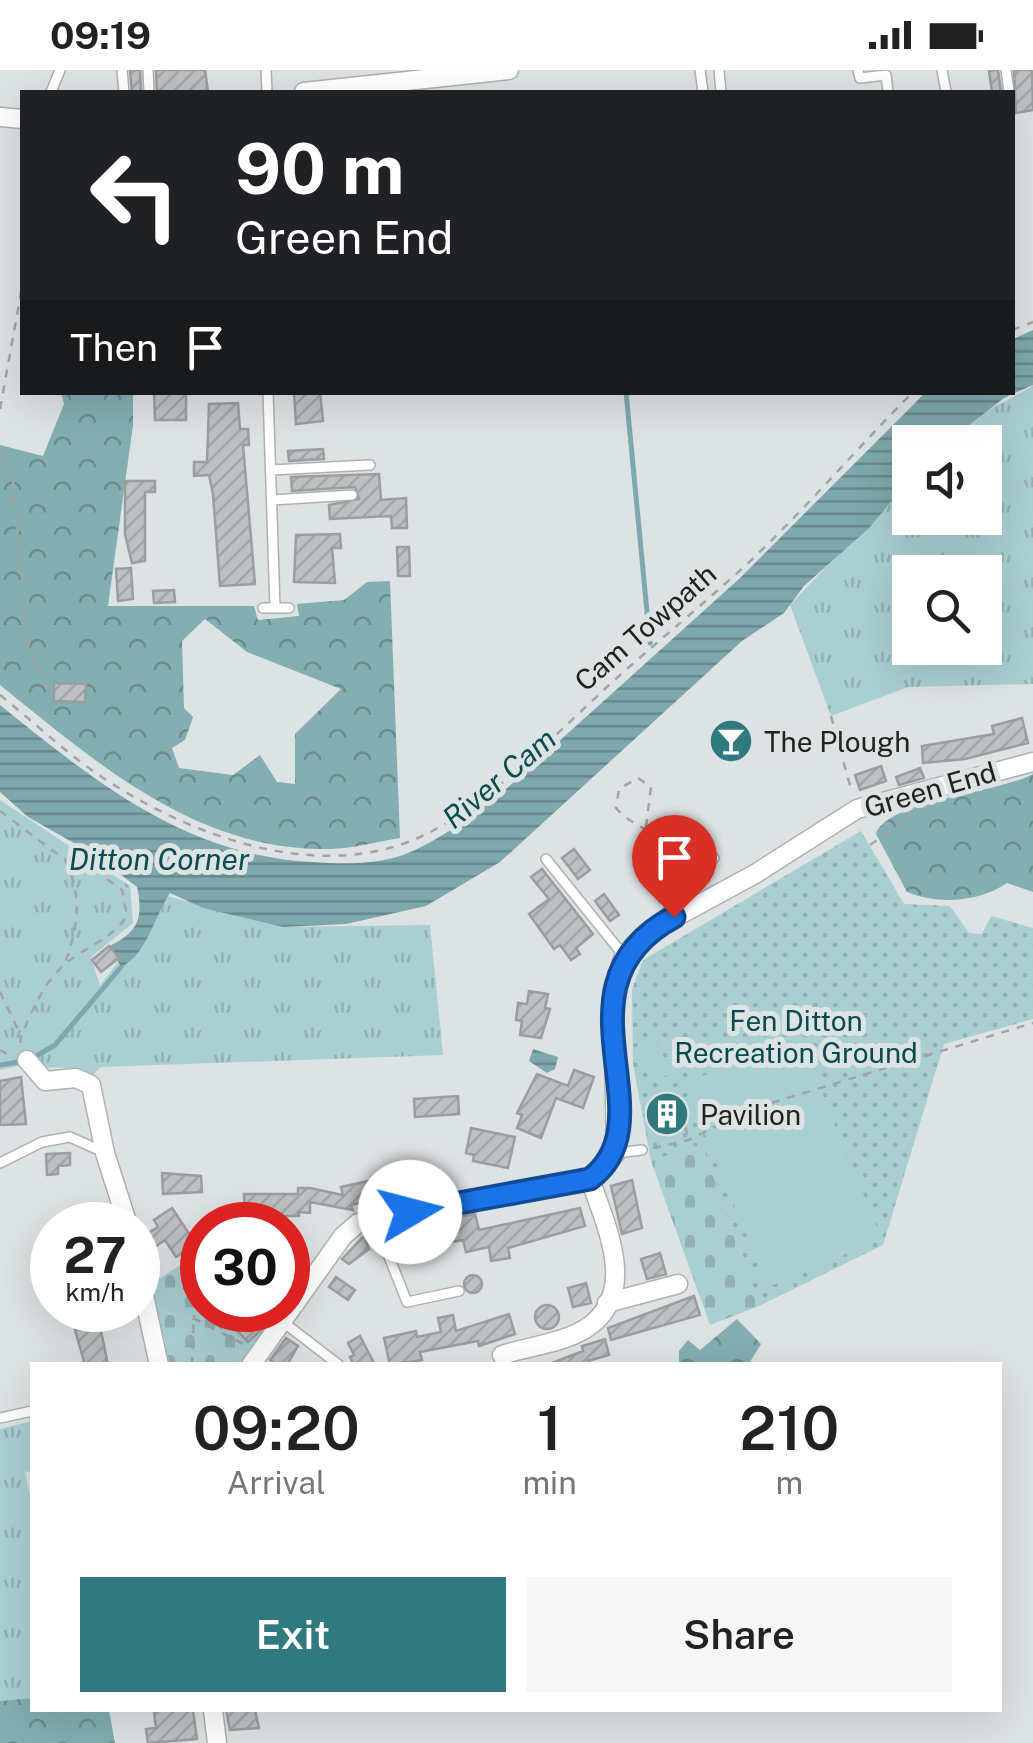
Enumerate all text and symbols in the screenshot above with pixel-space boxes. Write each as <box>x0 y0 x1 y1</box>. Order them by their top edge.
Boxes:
text: 09:19 <box>50 13 151 58</box>
text: 90 m <box>235 127 405 210</box>
icon: left <box>70 130 200 260</box>
text: Green End <box>235 211 453 264</box>
icon: arrive <box>178 320 233 375</box>
text: Then <box>70 325 158 370</box>
map controls <box>892 425 1002 665</box>
button: sound <box>892 425 1002 535</box>
button: search <box>892 555 1002 665</box>
street label: Cam Towpath <box>568 557 722 697</box>
bar icon: The Plough <box>708 718 754 764</box>
water label: River Cam <box>435 720 563 836</box>
place label: The Plough <box>764 725 910 758</box>
street label: Green End <box>860 754 1000 824</box>
pin <box>632 815 717 918</box>
icon: arrive <box>647 830 702 885</box>
water label: Ditton Corner <box>69 841 250 877</box>
park label: Fen Ditton Recreation Ground <box>674 1004 918 1069</box>
building icon: Pavilion <box>644 1091 690 1137</box>
place label: Pavilion <box>700 1098 801 1131</box>
position arrow <box>358 1160 462 1264</box>
speed limit sign: 30 <box>180 1202 310 1332</box>
text: 27 <box>63 1225 127 1284</box>
text: km/h <box>66 1277 124 1307</box>
text: 09:20 <box>193 1393 360 1464</box>
text: 1 <box>537 1393 562 1464</box>
text: 210 <box>739 1393 839 1464</box>
text: Arrival <box>227 1464 326 1501</box>
text: min <box>522 1464 577 1501</box>
text: m <box>775 1464 803 1501</box>
button: Exit <box>80 1577 506 1692</box>
button: Share <box>526 1577 952 1692</box>

